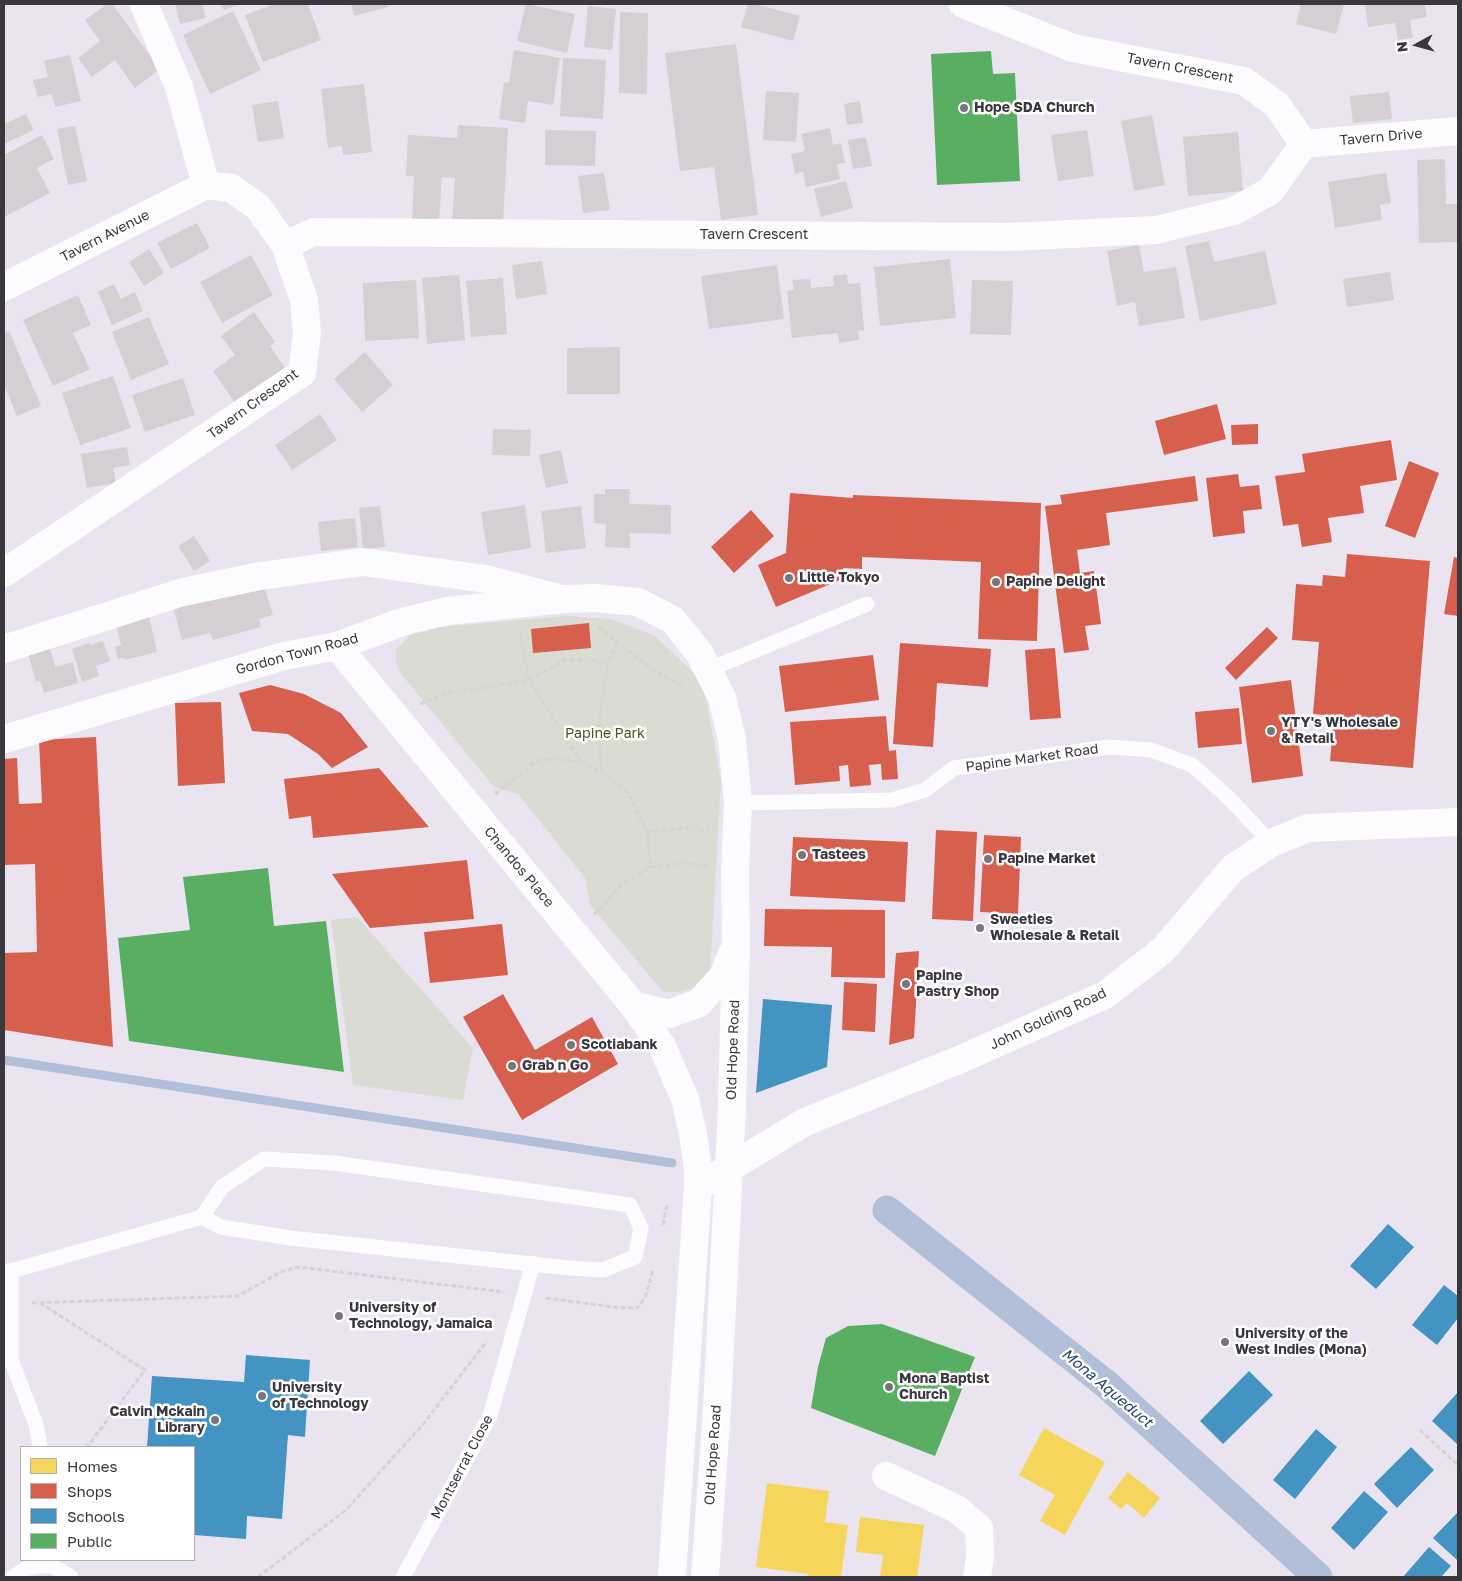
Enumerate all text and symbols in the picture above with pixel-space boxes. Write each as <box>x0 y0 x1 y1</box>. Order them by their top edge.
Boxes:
north arrow <box>1392 20 1442 70</box>
text: N <box>1393 41 1411 53</box>
street label: Tavern Crescent <box>1125 49 1235 87</box>
place label: Hope SDA Church <box>974 100 1094 116</box>
marker: Hope SDA Church <box>958 102 970 114</box>
street label: Tavern Drive <box>1339 125 1423 149</box>
street label: Tavern Avenue <box>58 206 152 266</box>
street label: Tavern Crescent <box>700 227 808 243</box>
street label: Tavern Crescent <box>204 365 302 443</box>
place label: Little Tokyo <box>799 570 879 586</box>
marker: Little Tokyo <box>783 572 795 584</box>
place label: Papine Delight <box>1006 574 1105 590</box>
marker: Papine Delight <box>990 576 1002 588</box>
street label: Gordon Town Road <box>234 630 360 678</box>
place label: YTY's Wholesale & Retail <box>1281 715 1398 748</box>
marker: YTY's Wholesale & Retail <box>1265 725 1277 737</box>
park label: Papine Park <box>565 726 645 742</box>
street label: Papine Market Road <box>964 740 1100 776</box>
street label: Chandos Place <box>480 823 558 911</box>
place label: Tastees <box>812 847 866 863</box>
marker: Tastees <box>796 849 808 861</box>
place label: Papine Market <box>998 851 1096 867</box>
marker: Papine Market <box>982 853 994 865</box>
place label: Sweeties Wholesale & Retail <box>990 912 1119 944</box>
marker: Sweeties Wholesale & Retail <box>974 922 986 934</box>
place label: Papine Pastry Shop <box>916 968 999 1000</box>
marker: Papine Pastry Shop <box>900 978 912 990</box>
street label: John Golding Road <box>987 985 1109 1053</box>
street label: Old Hope Road <box>723 1000 743 1100</box>
place label: Scotiabank <box>581 1037 658 1053</box>
marker: Scotiabank <box>565 1039 577 1051</box>
place label: Grab n Go <box>522 1058 588 1074</box>
marker: Grab n Go <box>506 1060 518 1072</box>
place label: University of Technology, Jamaica <box>349 1300 492 1332</box>
marker: University of Technology, Jamaica <box>333 1310 345 1322</box>
place label: University of the West Indies (Mona) <box>1235 1326 1367 1358</box>
marker: University of the West Indies (Mona) <box>1219 1336 1231 1348</box>
water label: Mona Aqueduct <box>1058 1345 1156 1431</box>
place label: Mona Baptist Church <box>899 1371 989 1404</box>
place label: University of Technology <box>272 1380 369 1412</box>
marker: Mona Baptist Church <box>883 1381 895 1393</box>
marker: University of Technology <box>256 1390 268 1402</box>
place label: Calvin Mckain Library <box>109 1404 205 1436</box>
street label: Old Hope Road <box>701 1404 725 1506</box>
street label: Montserrat Close <box>427 1412 497 1522</box>
marker: Calvin Mckain Library <box>209 1414 221 1426</box>
legend <box>20 1446 195 1561</box>
text: Homes <box>67 1457 117 1475</box>
text: Shops <box>67 1482 112 1500</box>
text: Schools <box>67 1507 125 1525</box>
text: Public <box>67 1532 112 1550</box>

